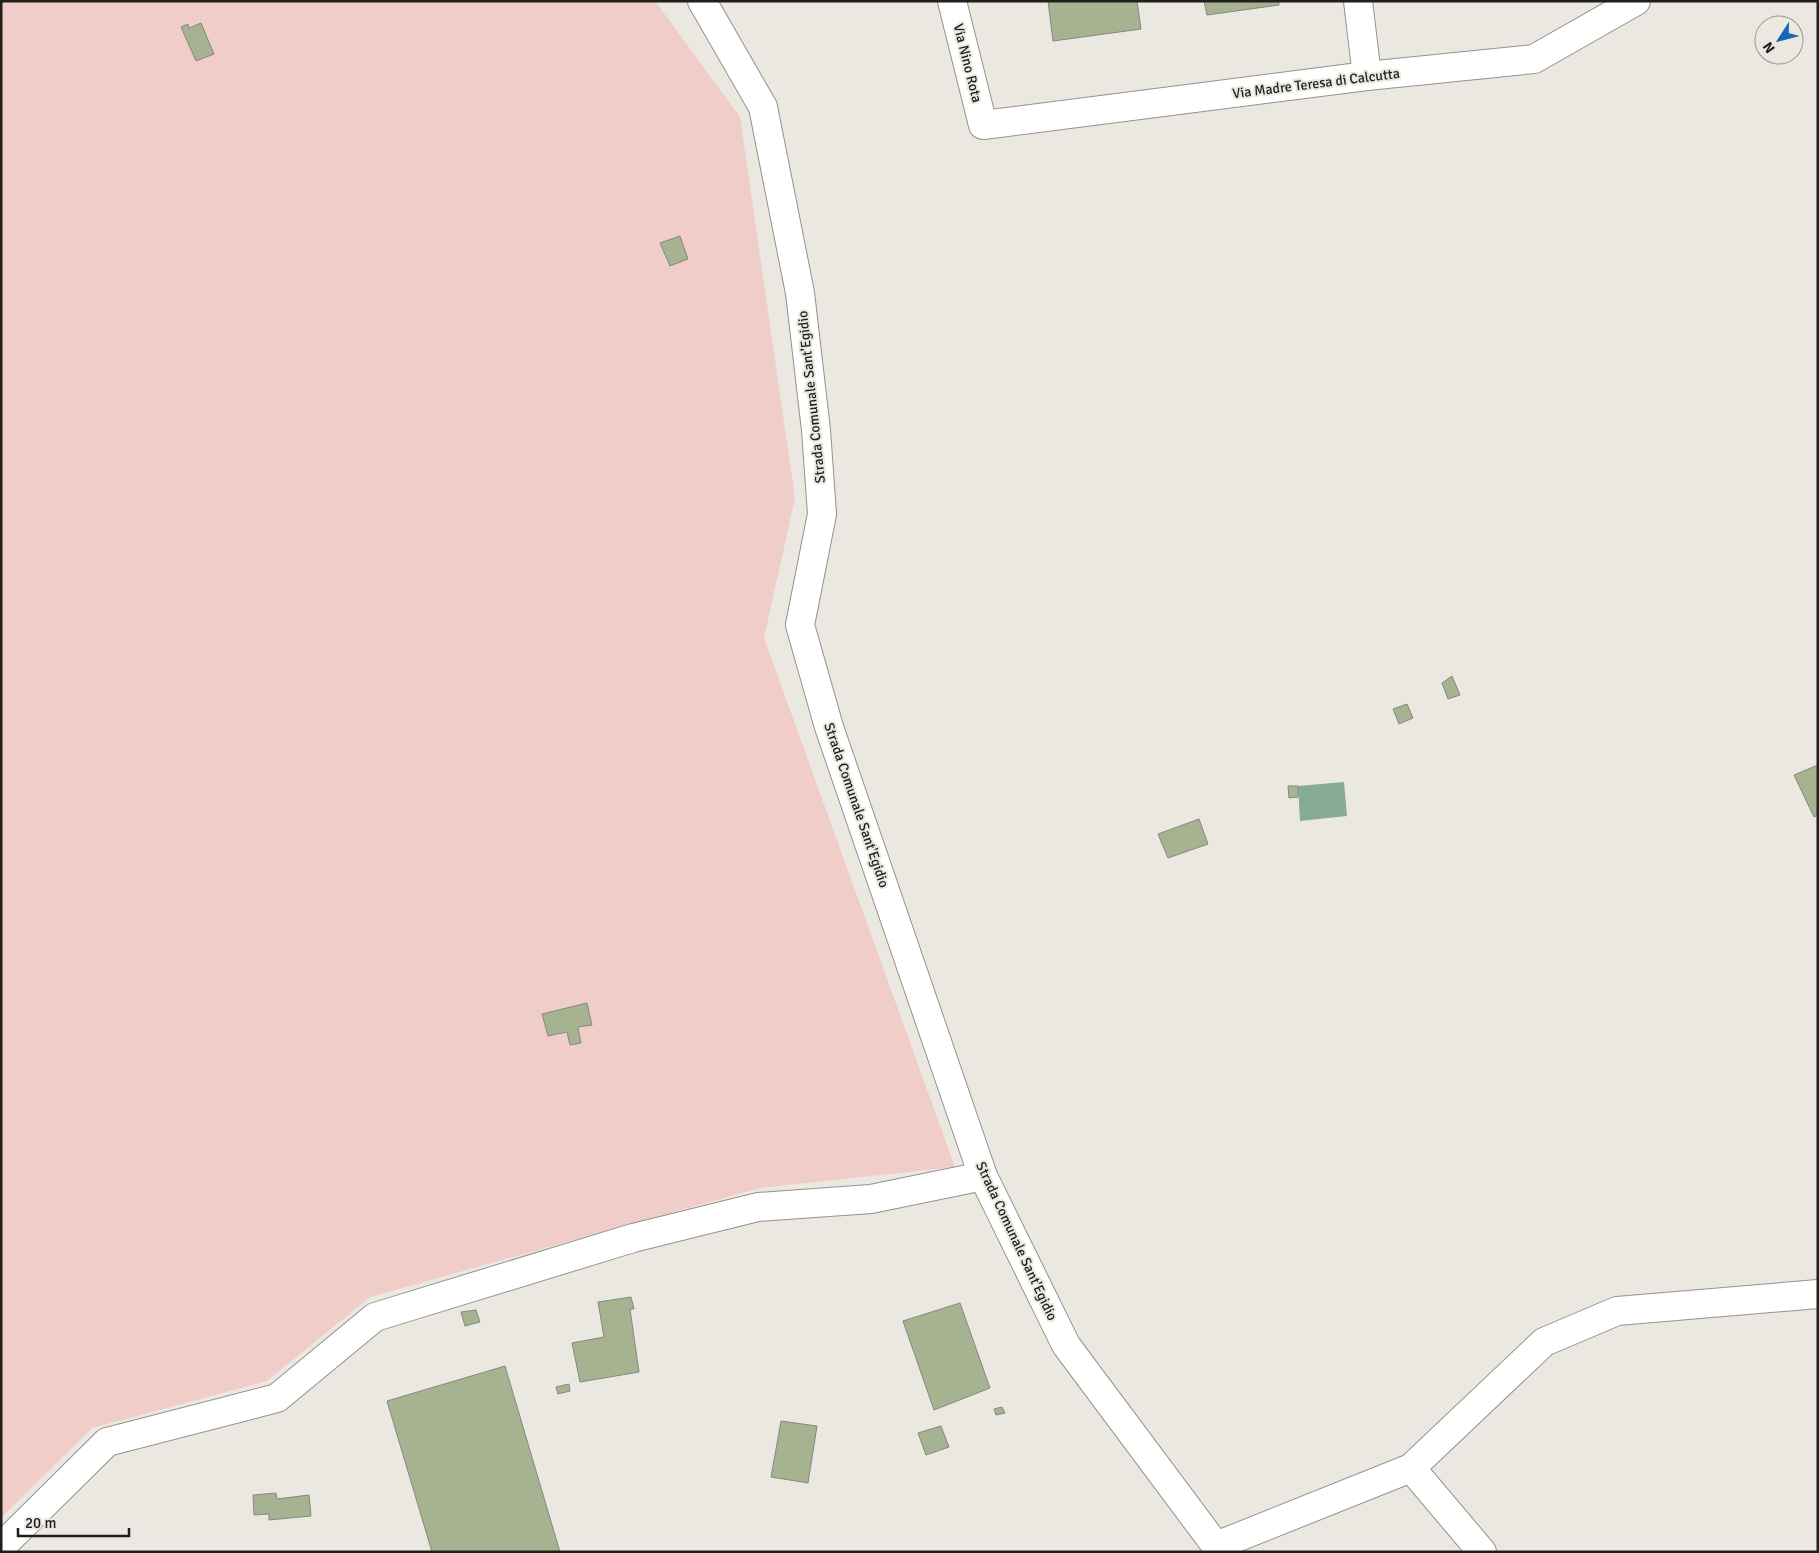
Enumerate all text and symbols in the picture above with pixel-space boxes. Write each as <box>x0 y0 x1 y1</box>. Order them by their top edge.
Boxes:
north arrow <box>1754 15 1804 65</box>
street label: Via Nino Rota <box>950 22 986 104</box>
text: N <box>1759 38 1779 56</box>
street label: Via Madre Teresa di Calcutta <box>1231 65 1401 102</box>
street label: Strada Comunale Sant'Egidio <box>794 310 829 484</box>
street label: Strada Comunale Sant'Egidio <box>820 720 893 890</box>
street label: Strada Comunale Sant'Egidio <box>972 1159 1061 1323</box>
scale bar <box>18 1506 129 1538</box>
text: 20 m <box>25 1514 56 1532</box>

